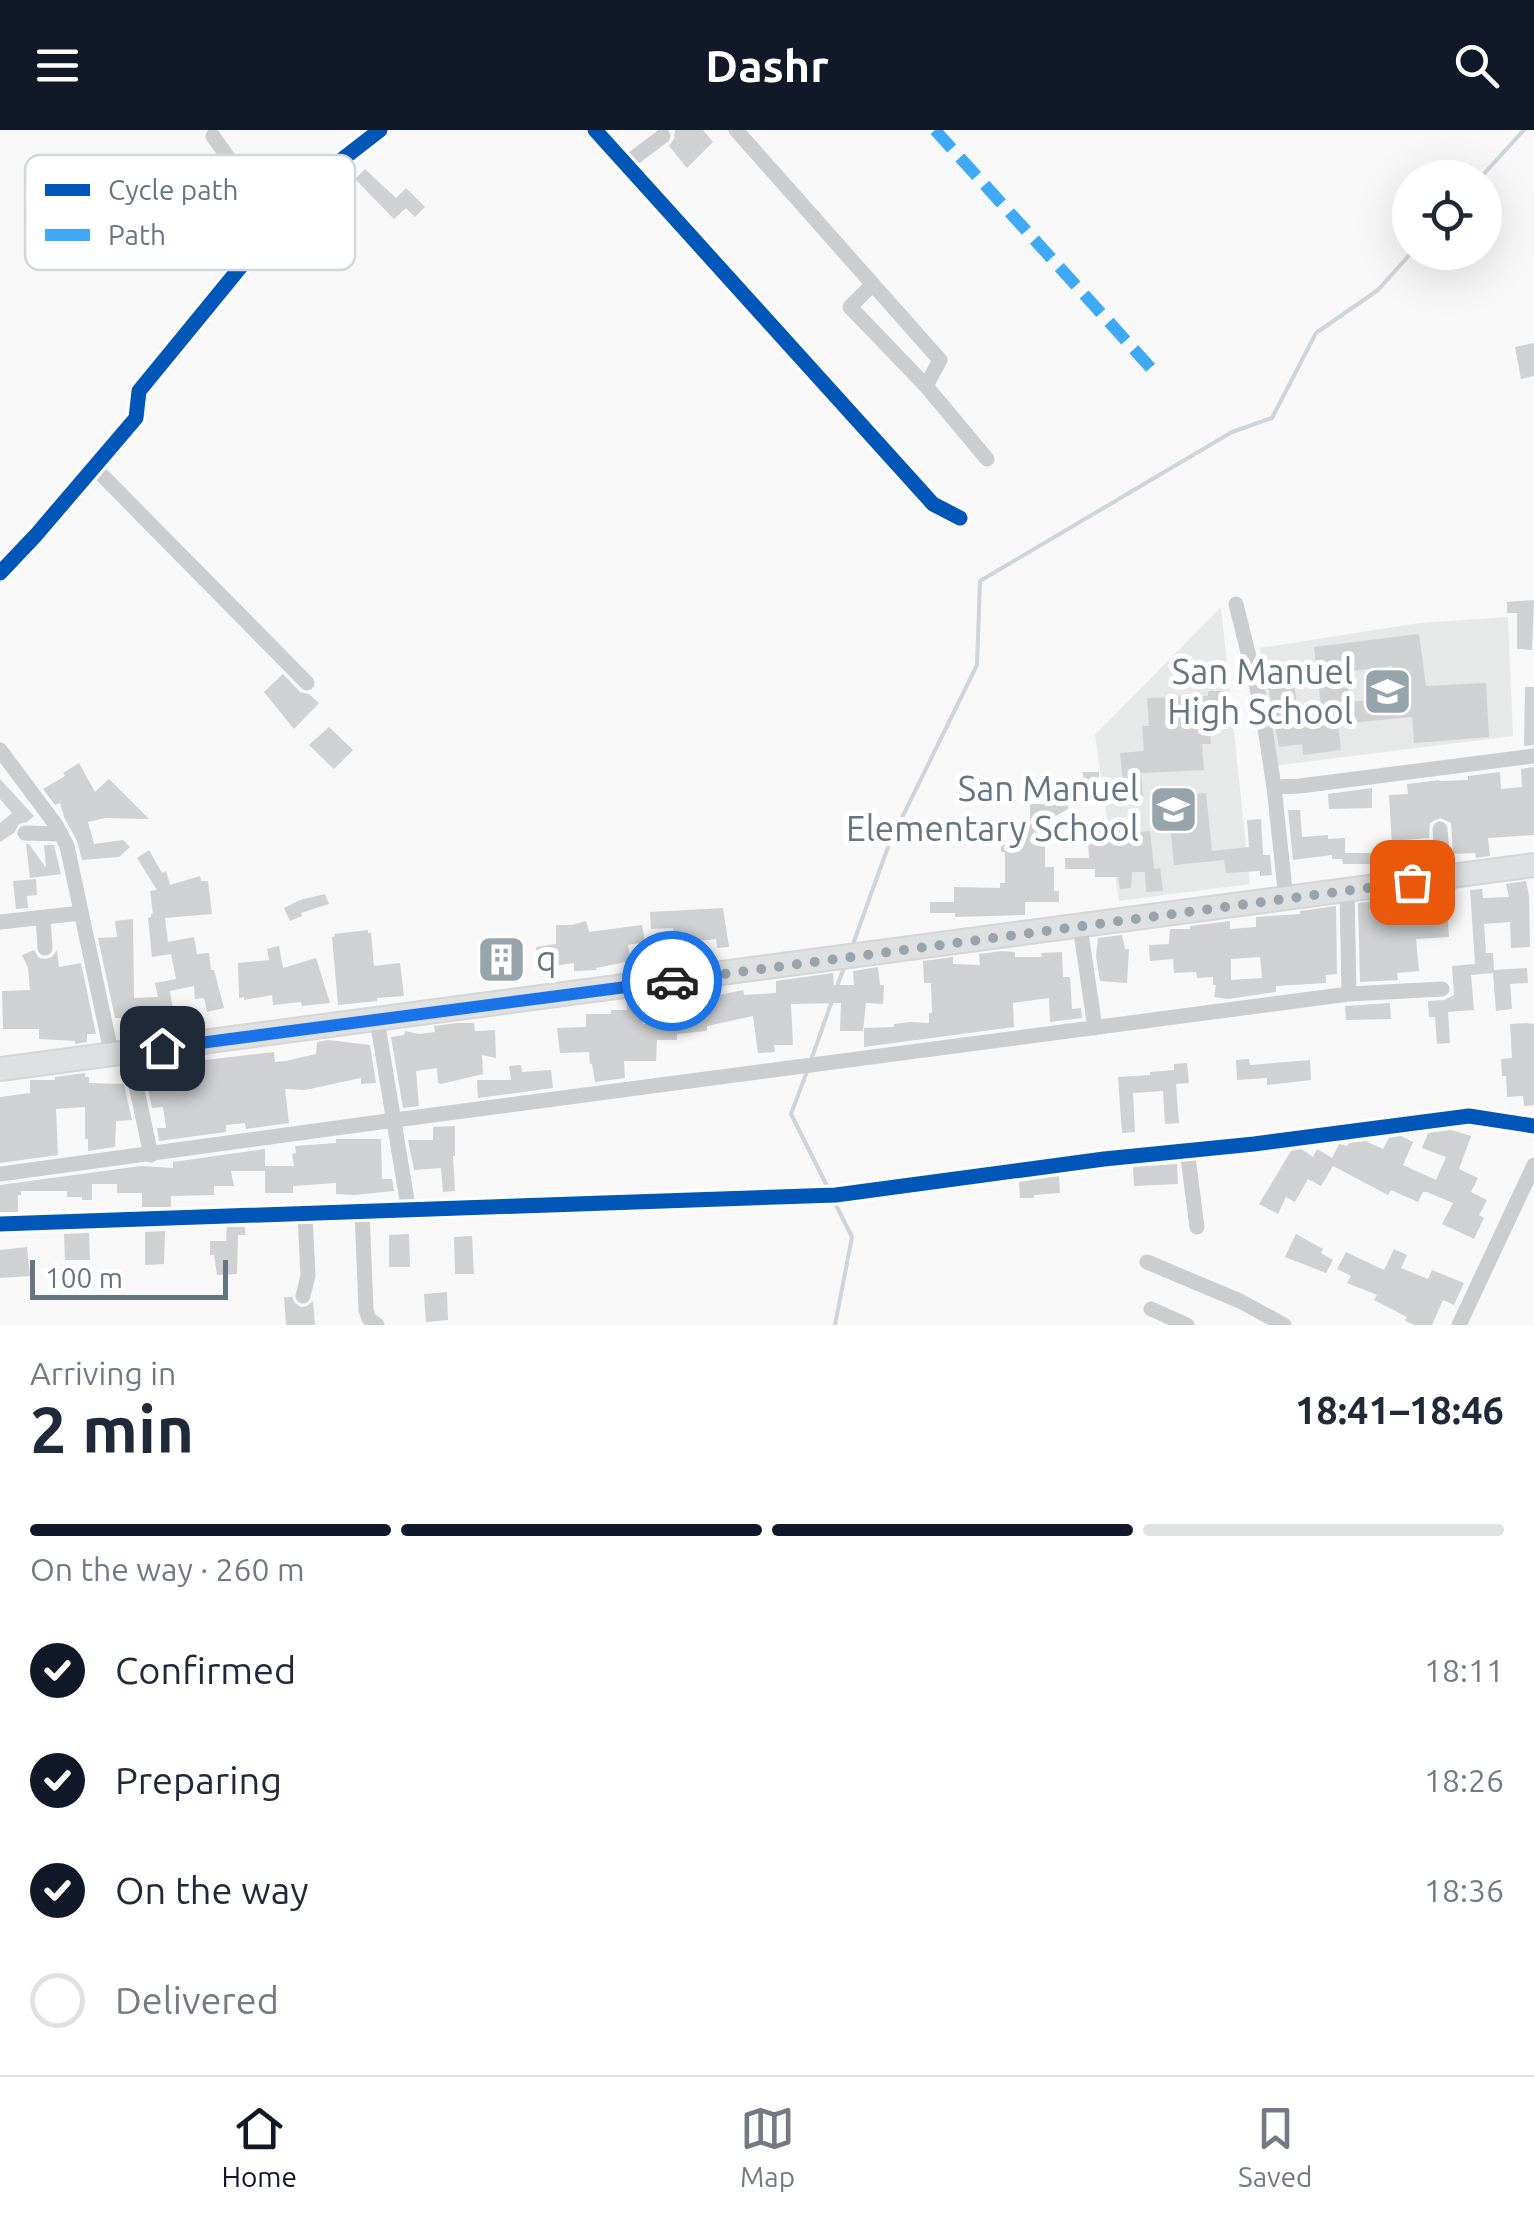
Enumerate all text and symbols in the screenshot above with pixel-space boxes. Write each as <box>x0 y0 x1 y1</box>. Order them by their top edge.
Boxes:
icon: menu <box>30 38 85 93</box>
icon: search <box>1449 38 1504 93</box>
text: Dashr <box>705 40 829 91</box>
legend <box>25 155 355 270</box>
map controls <box>1392 160 1502 270</box>
button: locate <box>1392 160 1502 270</box>
text: Cycle path <box>108 174 239 205</box>
text: Path <box>108 219 166 250</box>
place label: San Manuel High School <box>1167 651 1353 731</box>
school or university icon: San Manuel High School <box>1362 666 1414 718</box>
place label: San Manuel Elementary School <box>846 768 1139 848</box>
school or university icon: San Manuel Elementary School <box>1148 783 1200 835</box>
pin <box>1370 840 1455 925</box>
icon: bag <box>1385 855 1440 910</box>
courier <box>622 931 722 1031</box>
building icon: q <box>475 933 527 985</box>
place label: q <box>536 938 556 978</box>
icon: car <box>645 954 700 1009</box>
pin <box>120 1006 205 1091</box>
icon: home <box>135 1021 190 1076</box>
scale bar <box>30 1255 228 1300</box>
text: 100 m <box>45 1262 123 1293</box>
text: Arriving in <box>30 1355 176 1391</box>
text: 18:41–18:46 <box>1295 1389 1504 1431</box>
text: 2 min <box>30 1392 194 1465</box>
text: On the way · 260 m <box>30 1551 305 1587</box>
icon: check <box>30 1643 85 1698</box>
text: Confirmed <box>115 1649 296 1691</box>
text: 18:11 <box>1424 1652 1504 1688</box>
icon: check <box>30 1753 85 1808</box>
text: Preparing <box>115 1759 282 1801</box>
text: 18:26 <box>1424 1762 1504 1798</box>
icon: check <box>30 1863 85 1918</box>
text: On the way <box>115 1869 308 1911</box>
text: 18:36 <box>1424 1872 1504 1908</box>
text: Delivered <box>115 1979 279 2021</box>
tab: Home <box>221 2101 297 2192</box>
tab: Map <box>740 2101 795 2192</box>
tab: Saved <box>1238 2101 1313 2192</box>

